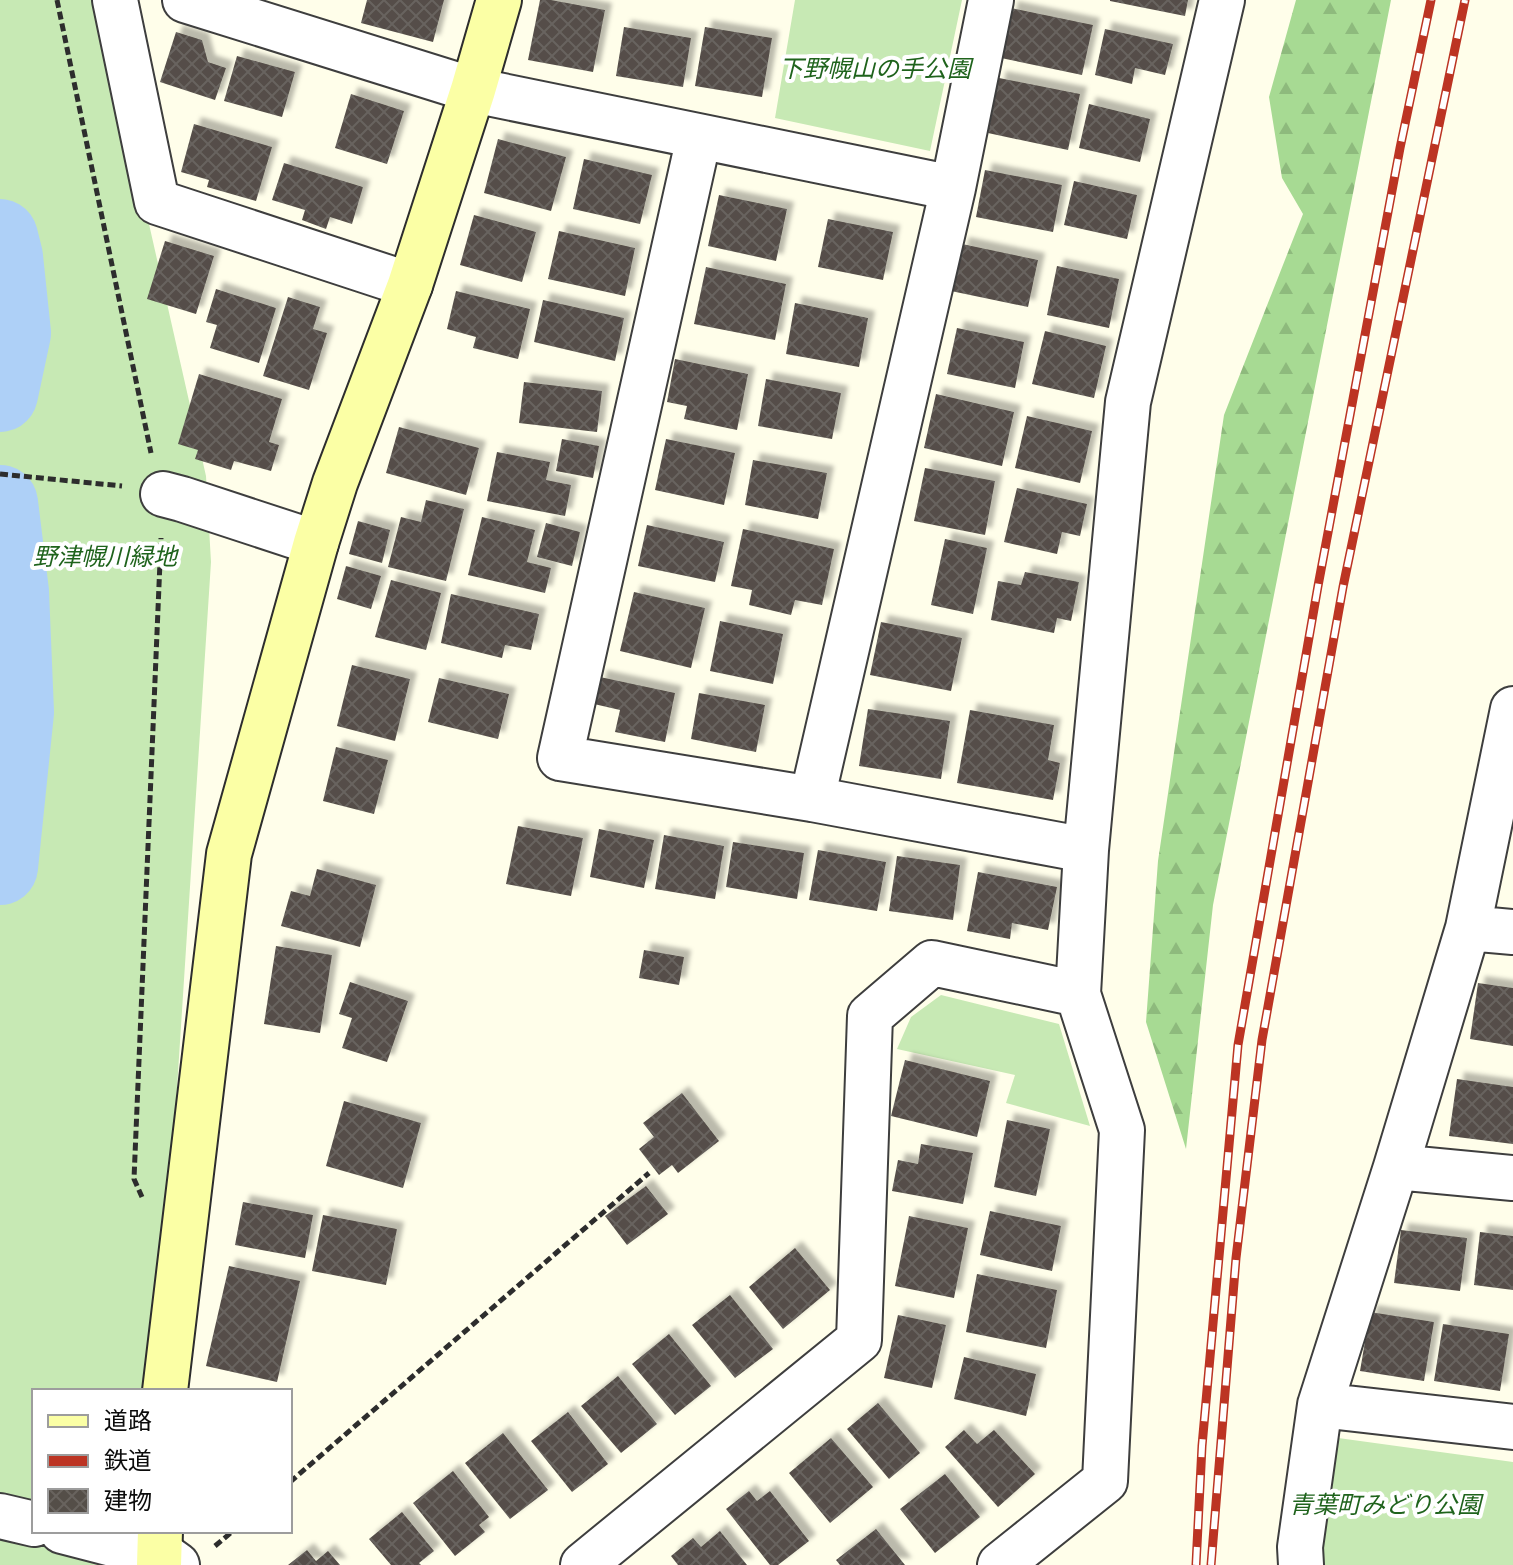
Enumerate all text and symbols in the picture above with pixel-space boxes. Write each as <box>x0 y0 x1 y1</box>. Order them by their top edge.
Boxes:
park label: 下野幌山の手公園 <box>779 52 974 84</box>
park label: 野津幌川緑地 <box>33 540 180 572</box>
legend <box>32 1389 292 1533</box>
text: 道路 <box>104 1404 152 1436</box>
text: 鉄道 <box>104 1444 152 1476</box>
text: 建物 <box>104 1484 152 1516</box>
park label: 青葉町みどり公園 <box>1289 1488 1484 1520</box>

